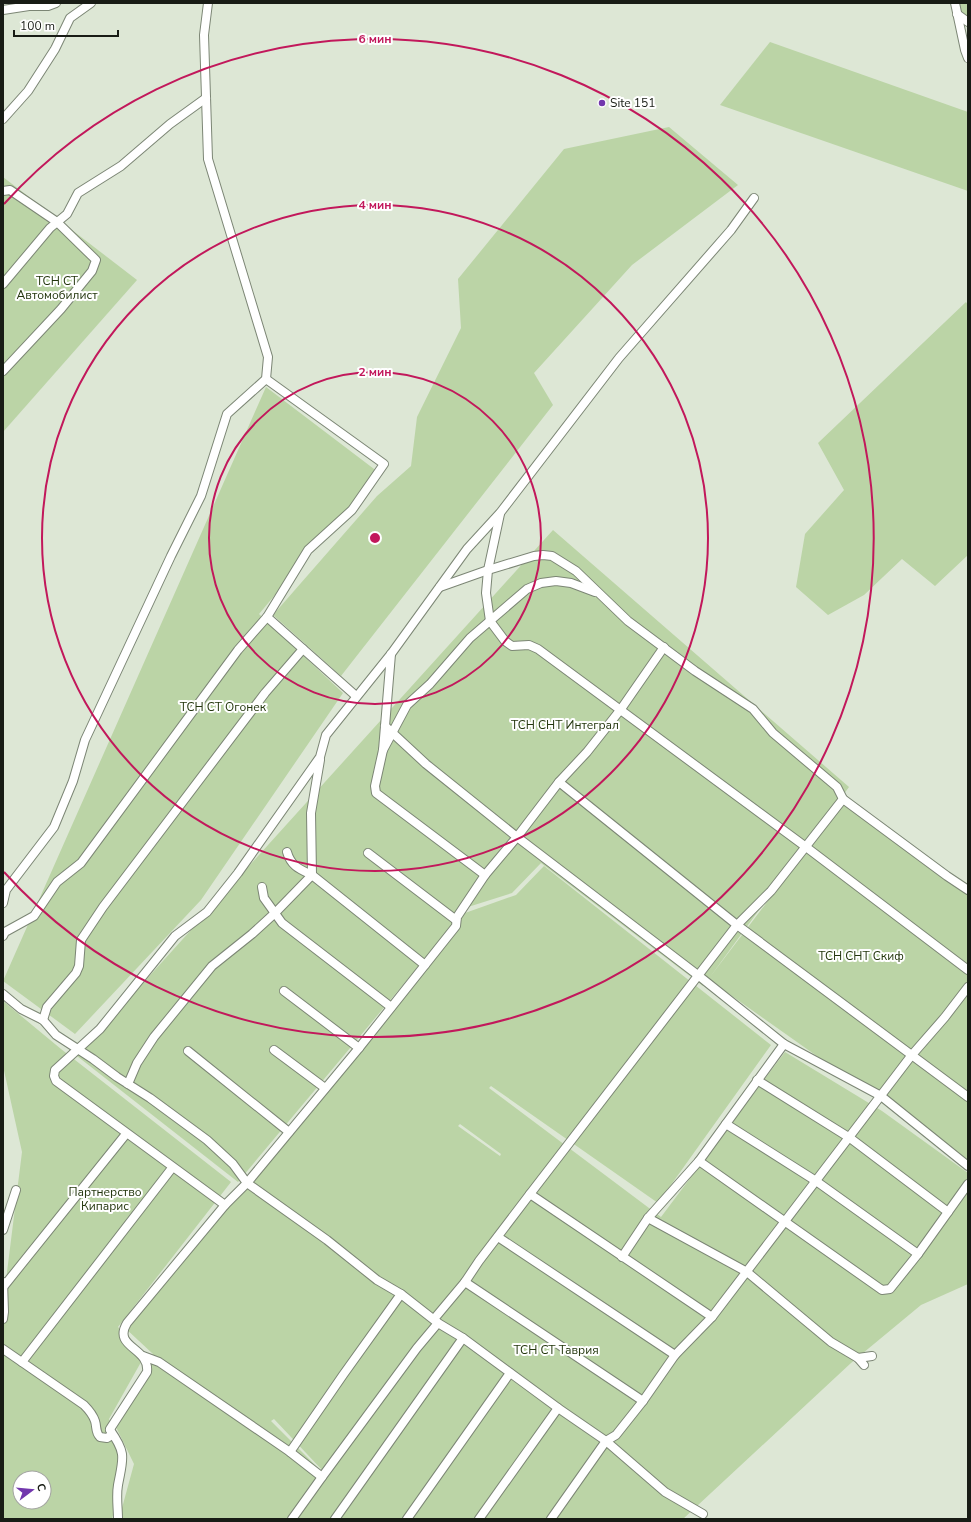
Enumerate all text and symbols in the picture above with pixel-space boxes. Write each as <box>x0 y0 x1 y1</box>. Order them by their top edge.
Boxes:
scale bar <box>14 12 118 38</box>
text: 100 m <box>20 18 55 34</box>
text: 6 мин <box>358 31 392 47</box>
place label: Site 151 <box>610 95 655 111</box>
marker: Site 151 <box>597 98 607 108</box>
text: 4 мин <box>358 197 392 213</box>
park label: ТСН СТ Автомобилист <box>17 273 98 303</box>
text: 2 мин <box>358 364 392 380</box>
centre of rings <box>368 531 382 545</box>
park label: ТСН СТ Огонек <box>180 699 267 715</box>
park label: ТСН СНТ Интеграл <box>511 717 619 733</box>
park label: ТСН СНТ Скиф <box>818 948 904 964</box>
park label: Партнерство Кипарис <box>68 1184 142 1214</box>
park label: ТСН СТ Таврия <box>513 1342 599 1358</box>
north arrow <box>12 1470 52 1510</box>
text: С <box>33 1482 50 1494</box>

